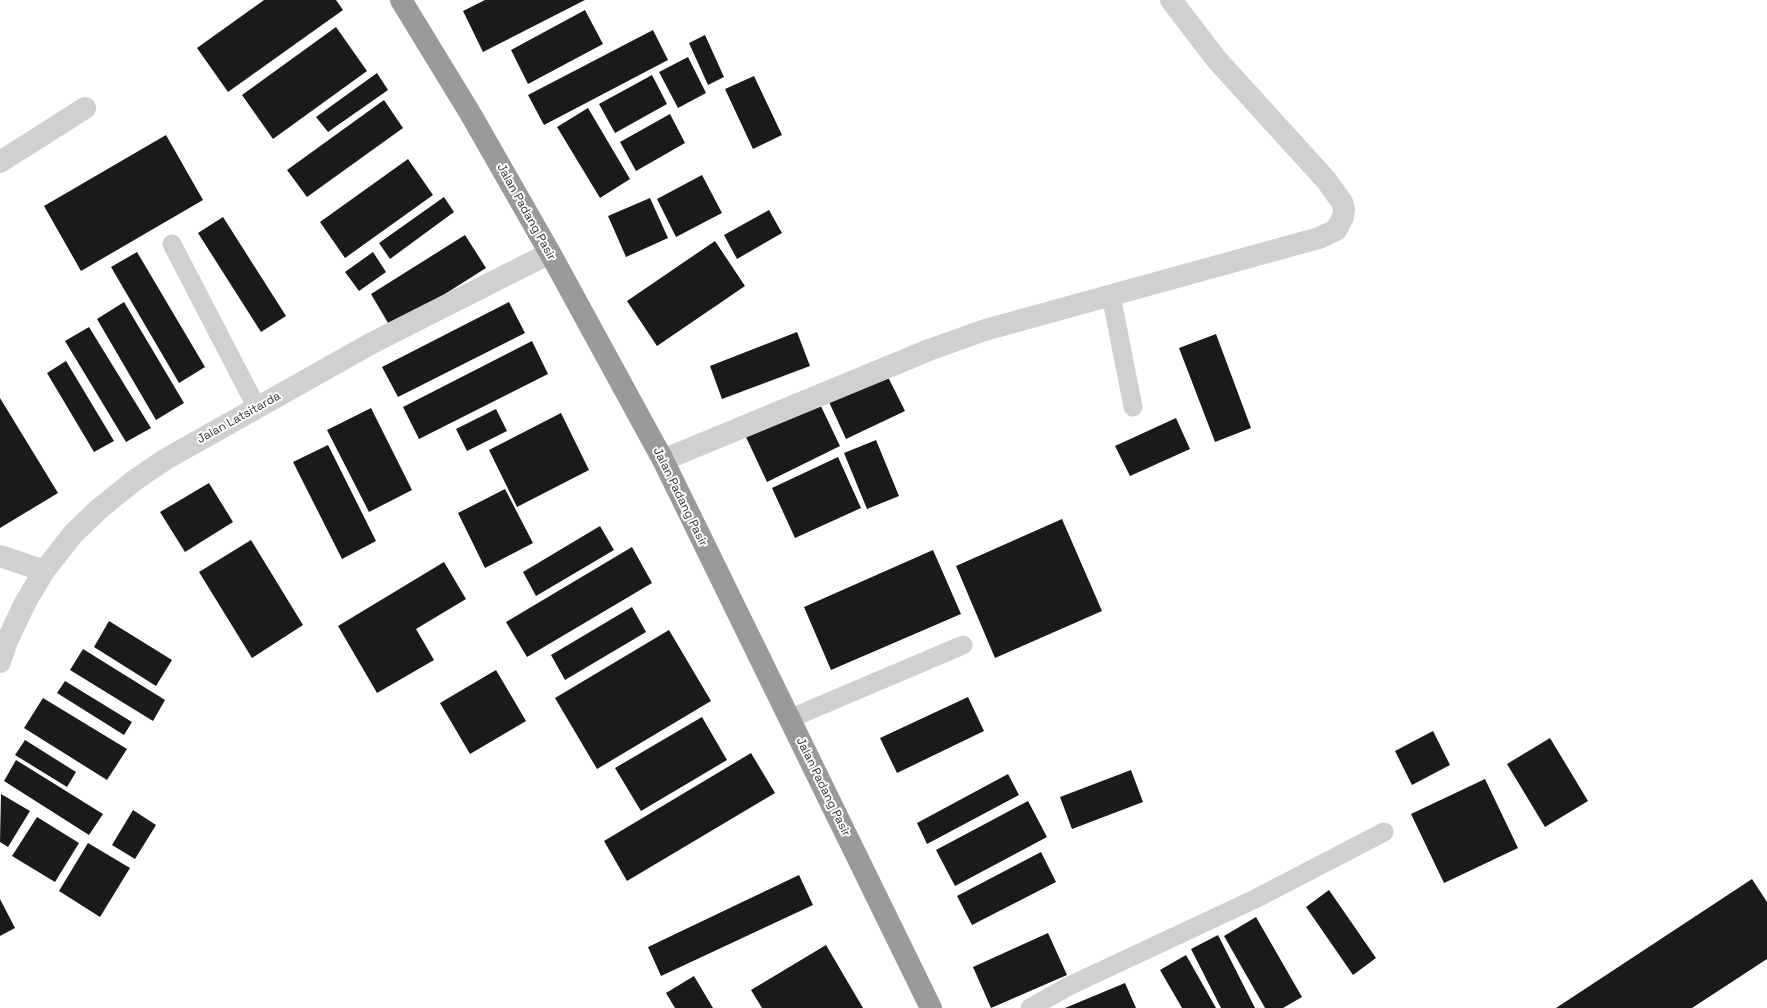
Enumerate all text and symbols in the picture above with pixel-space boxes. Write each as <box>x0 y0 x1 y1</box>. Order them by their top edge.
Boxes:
street label: Jalan Padang Pasir <box>493 161 559 263</box>
street label: Jalan Latsitarda <box>195 389 283 447</box>
street label: Jalan Padang Pasir <box>650 445 710 549</box>
street label: Jalan Padang Pasir <box>793 735 853 839</box>

